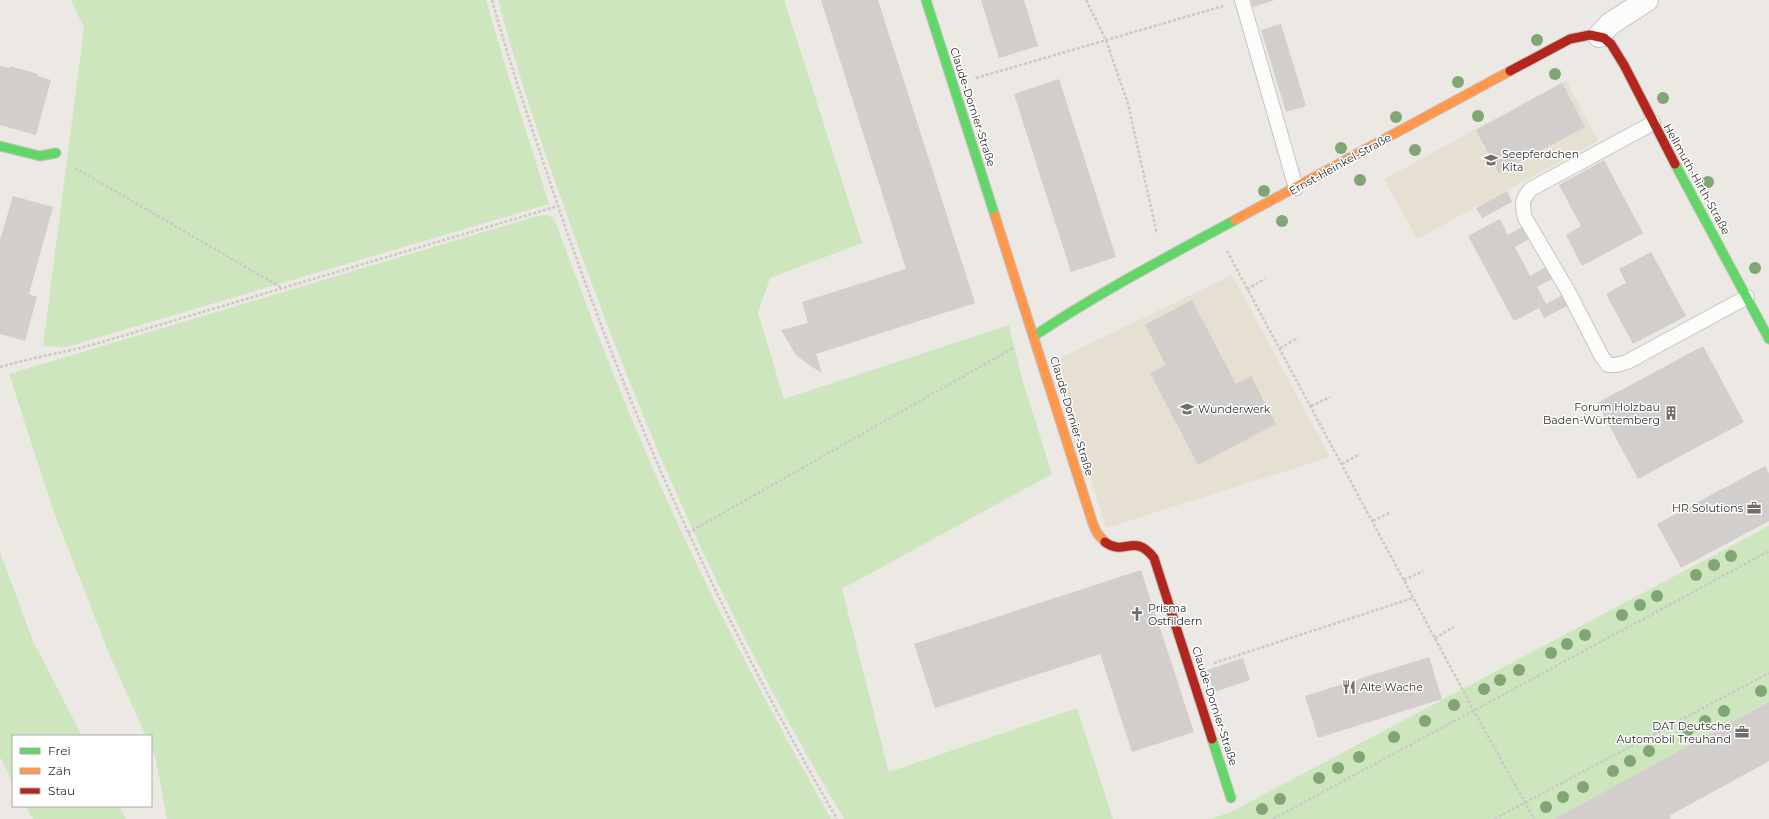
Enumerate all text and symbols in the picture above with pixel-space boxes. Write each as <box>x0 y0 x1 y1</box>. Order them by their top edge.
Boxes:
street label: Claude-Dornier-Straße <box>947 46 999 169</box>
street label: Hellmuth-Hirth-Straße <box>1661 121 1734 237</box>
street label: Ernst-Heinkel-Straße <box>1286 130 1394 198</box>
place label: Seepferdchen Kita <box>1502 147 1579 174</box>
school or university icon: Seepferdchen Kita <box>1483 152 1499 168</box>
street label: Claude-Dornier-Straße <box>1047 354 1097 478</box>
place label: Forum Holzbau Baden-Württemberg <box>1543 400 1660 427</box>
school or university icon: Wunderwerk <box>1179 401 1195 417</box>
place label: Wunderwerk <box>1198 402 1271 416</box>
building icon: Forum Holzbau Baden-Württemberg <box>1663 405 1679 421</box>
office icon: HR Solutions <box>1746 500 1762 516</box>
place label: HR Solutions <box>1672 501 1744 515</box>
place label: Prisma Ostfildern <box>1148 601 1202 628</box>
church icon: Prisma Ostfildern <box>1129 606 1145 622</box>
street label: Claude-Dornier-Straße <box>1189 645 1241 768</box>
restaurant icon: Alte Wache <box>1341 679 1357 695</box>
place label: Alte Wache <box>1360 680 1423 694</box>
place label: DAT Deutsche Automobil Treuhand <box>1617 719 1731 746</box>
office icon: DAT Deutsche Automobil Treuhand <box>1734 724 1750 740</box>
legend <box>12 735 152 807</box>
text: Frei <box>48 743 71 758</box>
text: Zäh <box>48 763 71 778</box>
text: Stau <box>48 783 75 798</box>

